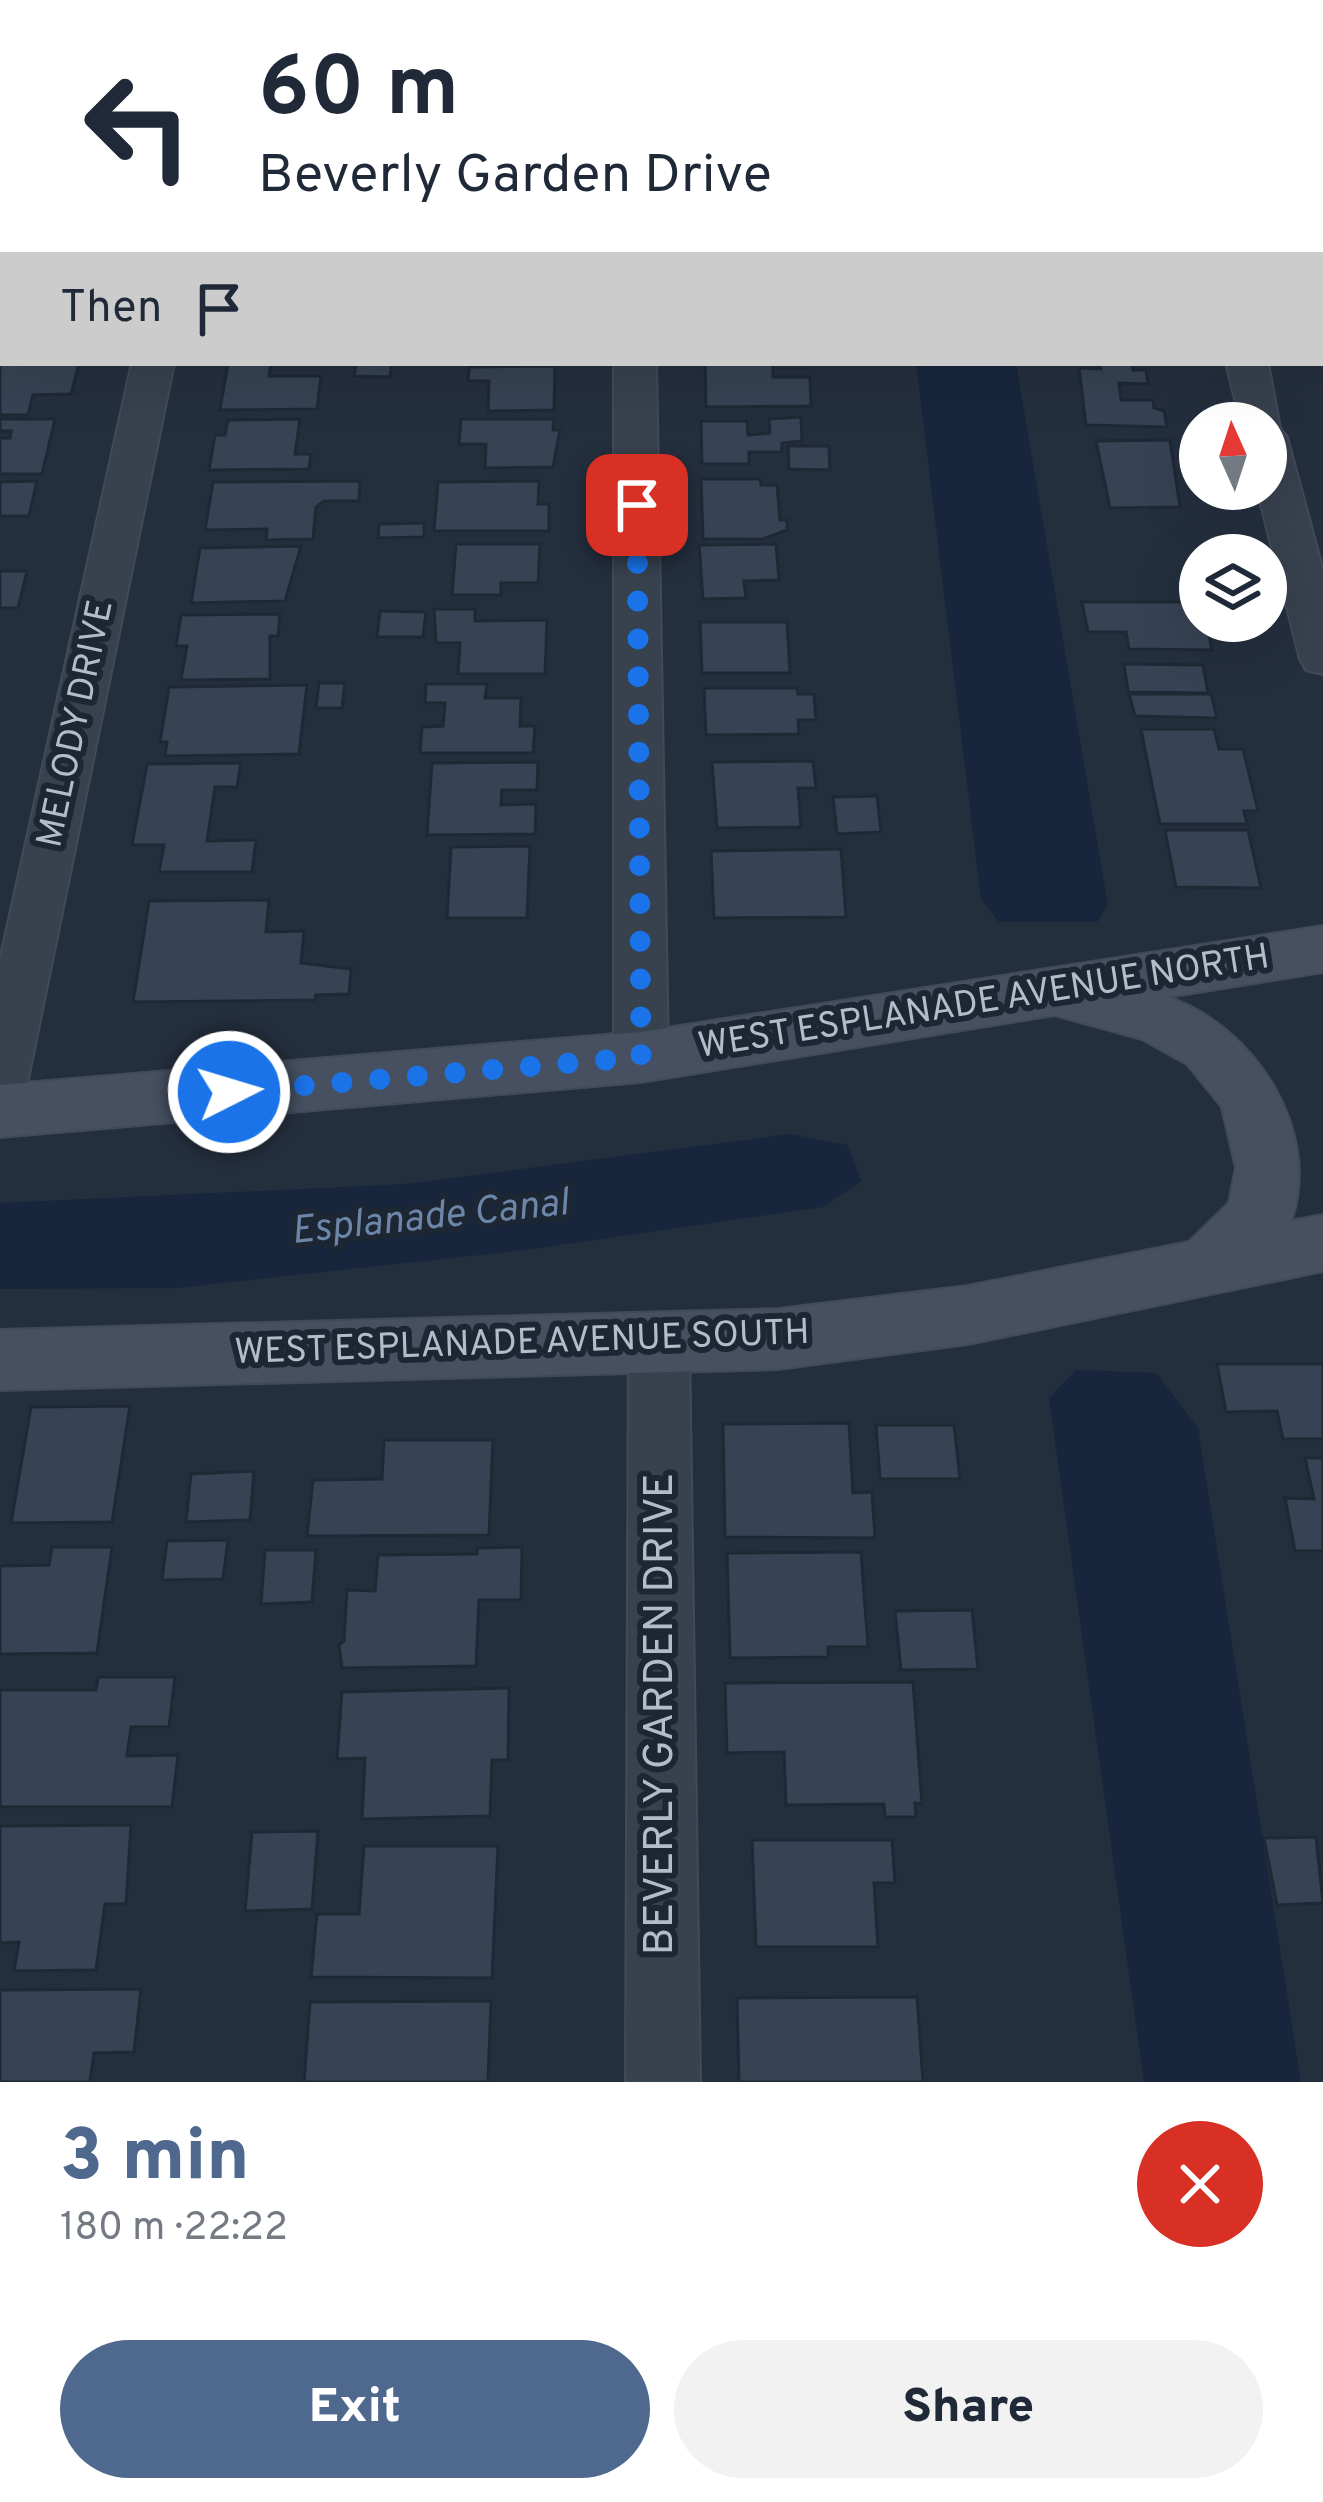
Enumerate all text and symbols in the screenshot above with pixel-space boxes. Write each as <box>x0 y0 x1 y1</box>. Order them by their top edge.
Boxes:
text: 60 m <box>258 39 459 145</box>
icon: left <box>60 48 216 204</box>
text: Beverly Garden Drive <box>258 143 772 212</box>
icon: arrive <box>186 276 252 342</box>
text: Then <box>60 281 162 338</box>
north arrow <box>1179 402 1287 510</box>
map controls <box>1179 402 1287 642</box>
pin <box>586 454 688 556</box>
icon: arrive <box>604 472 670 538</box>
button: layers <box>1179 534 1287 642</box>
street label: MELODY DRIVE <box>28 596 126 852</box>
street label: WEST ESPLANADE AVENUE NORTH <box>695 935 1273 1071</box>
position arrow <box>166 1029 292 1155</box>
water label: Esplanade Canal <box>289 1180 573 1258</box>
street label: WEST ESPLANADE AVENUE SOUTH <box>234 1311 810 1377</box>
street label: BEVERLY GARDEN DRIVE <box>635 1473 688 1955</box>
text: 3 min <box>60 2114 250 2206</box>
button: close <box>1137 2121 1263 2247</box>
text: 180 m · 22:22 <box>60 2205 288 2254</box>
button: Exit <box>60 2340 650 2478</box>
button: Share <box>674 2340 1263 2478</box>

